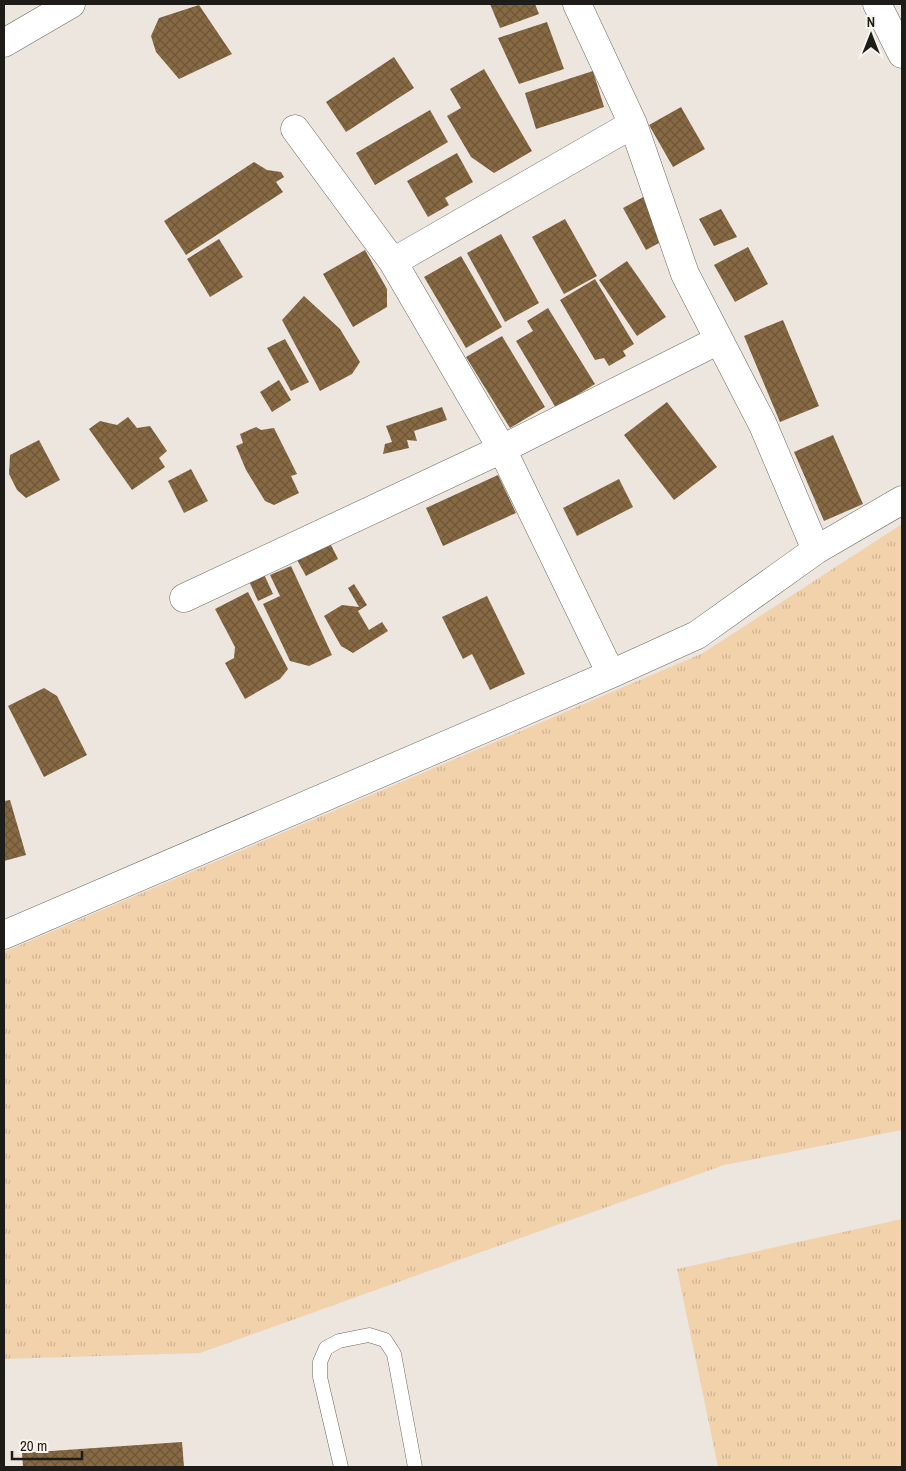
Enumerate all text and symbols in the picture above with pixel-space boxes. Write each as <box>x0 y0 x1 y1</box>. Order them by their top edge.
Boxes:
north arrow <box>846 10 896 60</box>
text: N <box>867 13 875 31</box>
scale bar <box>12 1428 82 1460</box>
text: 20 m <box>20 1435 47 1456</box>

